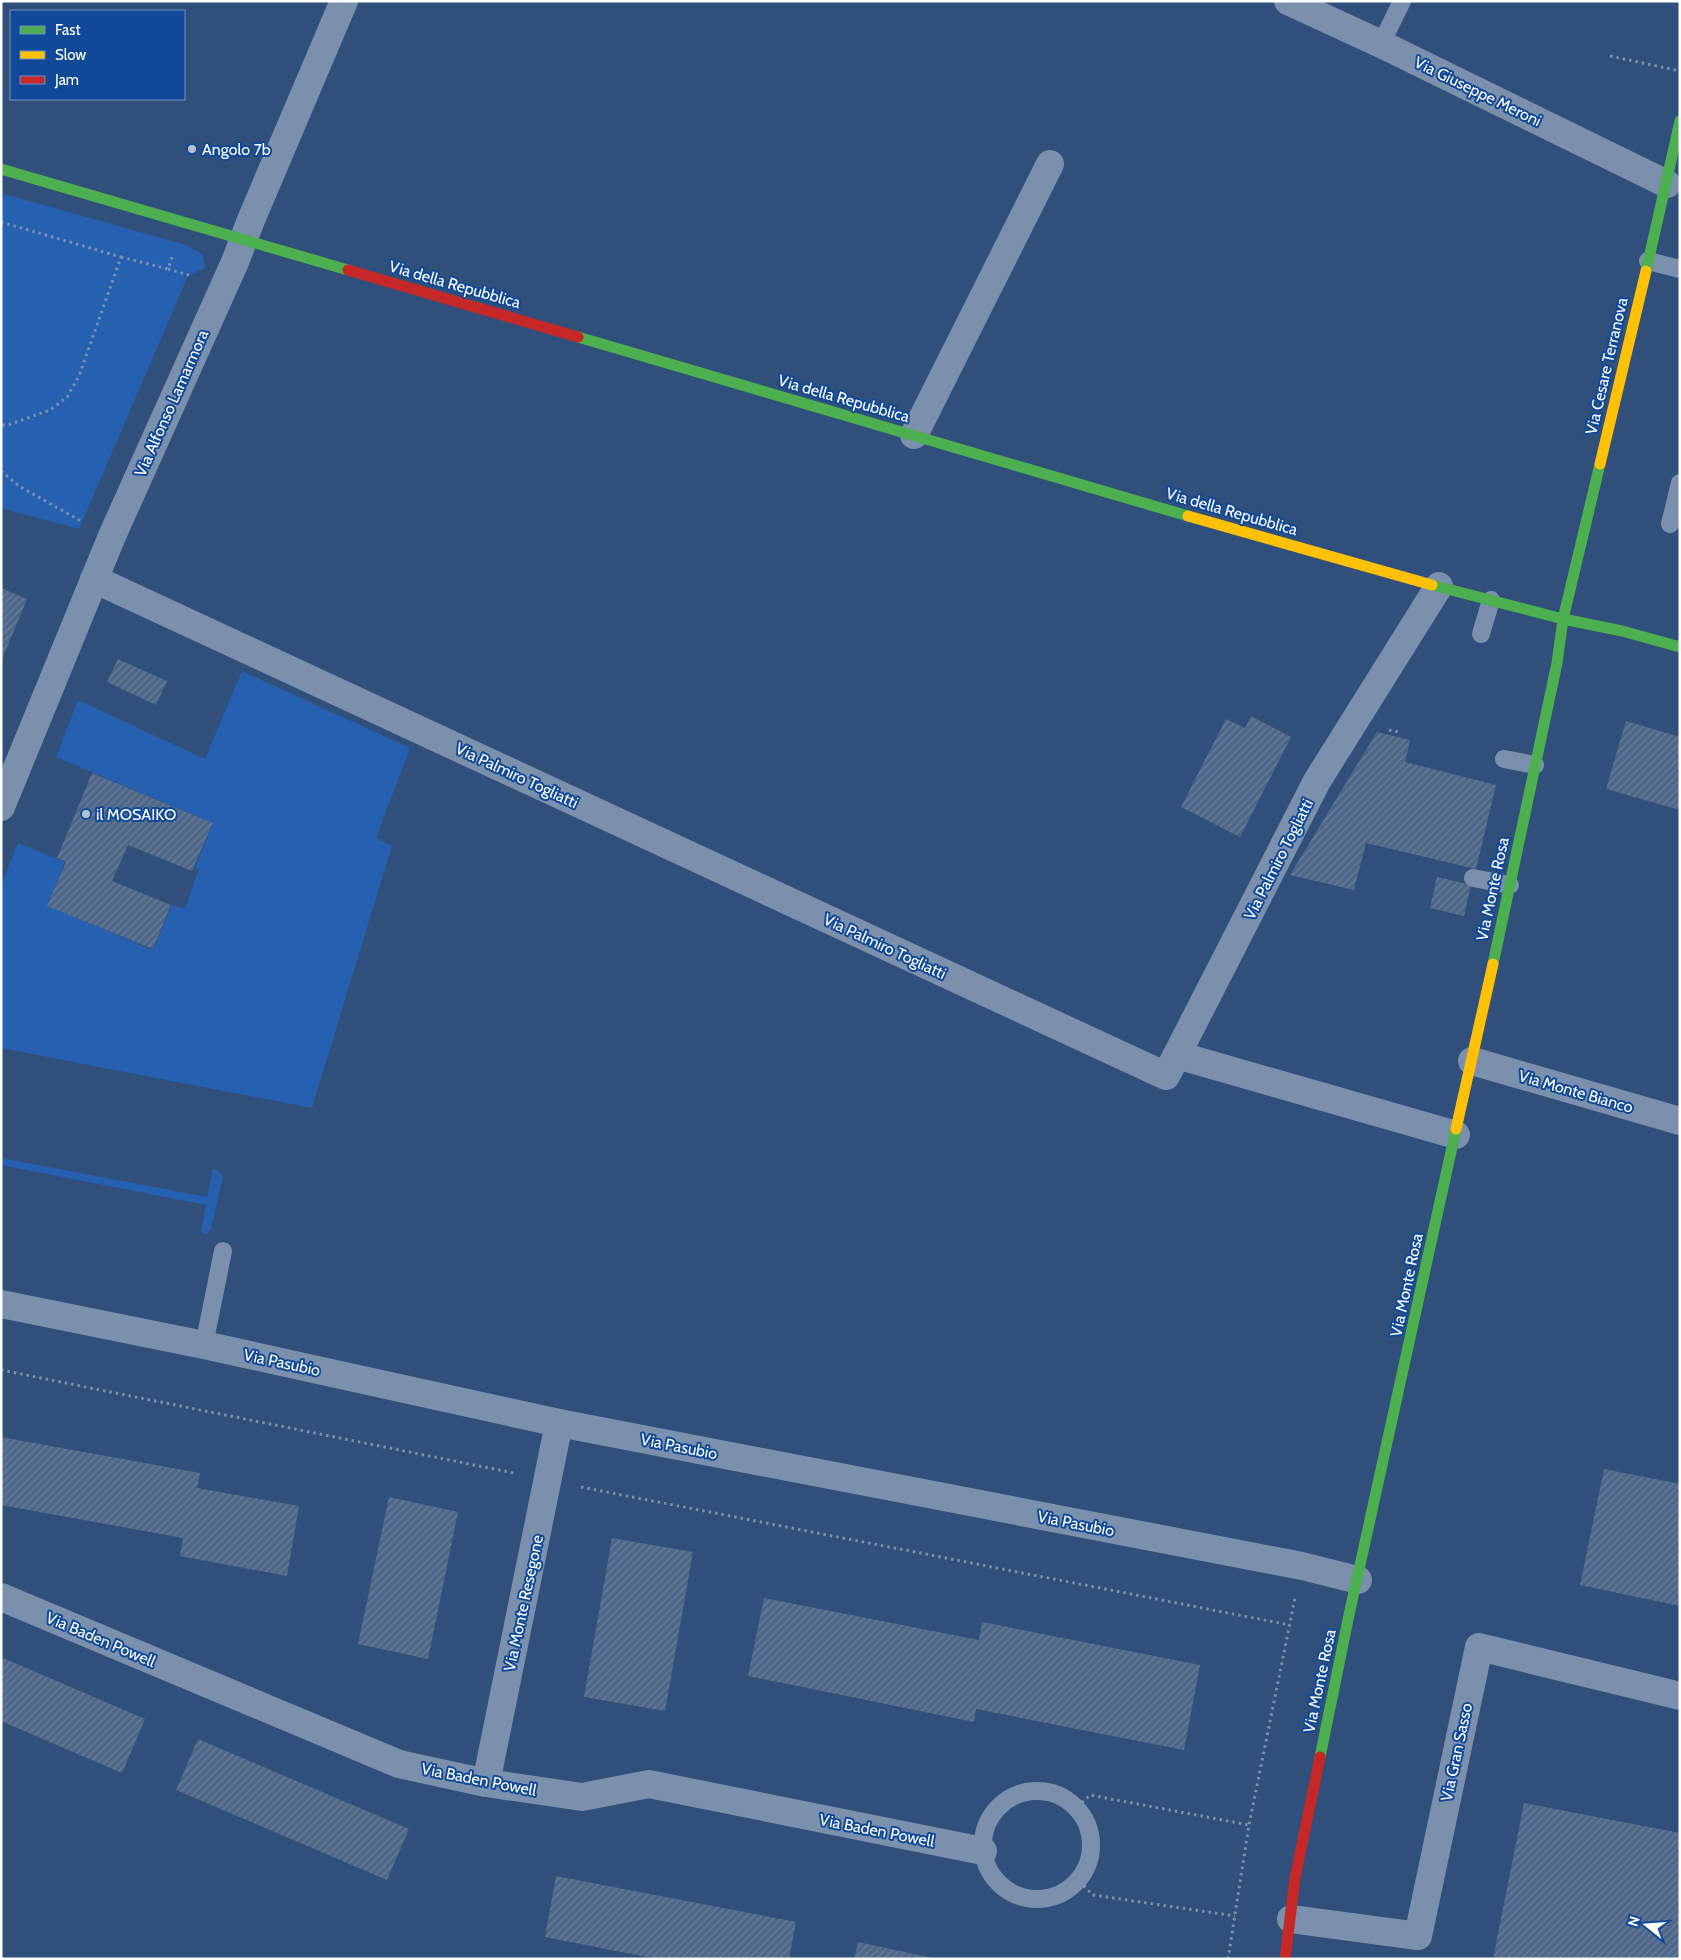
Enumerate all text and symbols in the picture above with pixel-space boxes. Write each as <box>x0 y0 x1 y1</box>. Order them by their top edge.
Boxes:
legend <box>10 10 185 100</box>
text: Fast <box>55 21 80 39</box>
text: Slow <box>55 46 86 64</box>
street label: Via Giuseppe Meroni <box>1411 52 1544 130</box>
text: Jam <box>54 71 79 89</box>
place label: Angolo 7b <box>202 140 271 159</box>
marker: Angolo 7b <box>186 143 198 155</box>
street label: Via della Repubblica <box>387 257 523 312</box>
street label: Via Cesare Terranova <box>1581 295 1632 437</box>
street label: Via Alfonso Lamarmora <box>131 327 212 479</box>
street label: Via della Repubblica <box>776 371 912 426</box>
street label: Via della Repubblica <box>1164 484 1300 539</box>
street label: Via Palmiro Togliatti <box>452 739 581 812</box>
street label: Via Palmiro Togliatti <box>1240 796 1317 923</box>
place label: il MOSAIKO <box>96 805 176 824</box>
marker: il MOSAIKO <box>80 808 92 820</box>
street label: Via Monte Rosa <box>1472 835 1513 942</box>
street label: Via Palmiro Togliatti <box>820 910 949 983</box>
street label: Via Monte Bianco <box>1516 1066 1635 1117</box>
street label: Via Monte Rosa <box>1386 1231 1427 1338</box>
street label: Via Pasubio <box>242 1345 322 1380</box>
street label: Via Pasubio <box>639 1430 719 1463</box>
street label: Via Pasubio <box>1036 1507 1116 1540</box>
street label: Via Monte Resegone <box>500 1533 547 1673</box>
street label: Via Baden Powell <box>43 1608 159 1671</box>
street label: Via Monte Rosa <box>1299 1627 1340 1734</box>
street label: Via Gran Sasso <box>1437 1701 1476 1803</box>
street label: Via Baden Powell <box>420 1759 538 1800</box>
street label: Via Baden Powell <box>818 1810 936 1851</box>
north arrow <box>1621 1900 1671 1950</box>
text: N <box>1624 1914 1644 1929</box>

